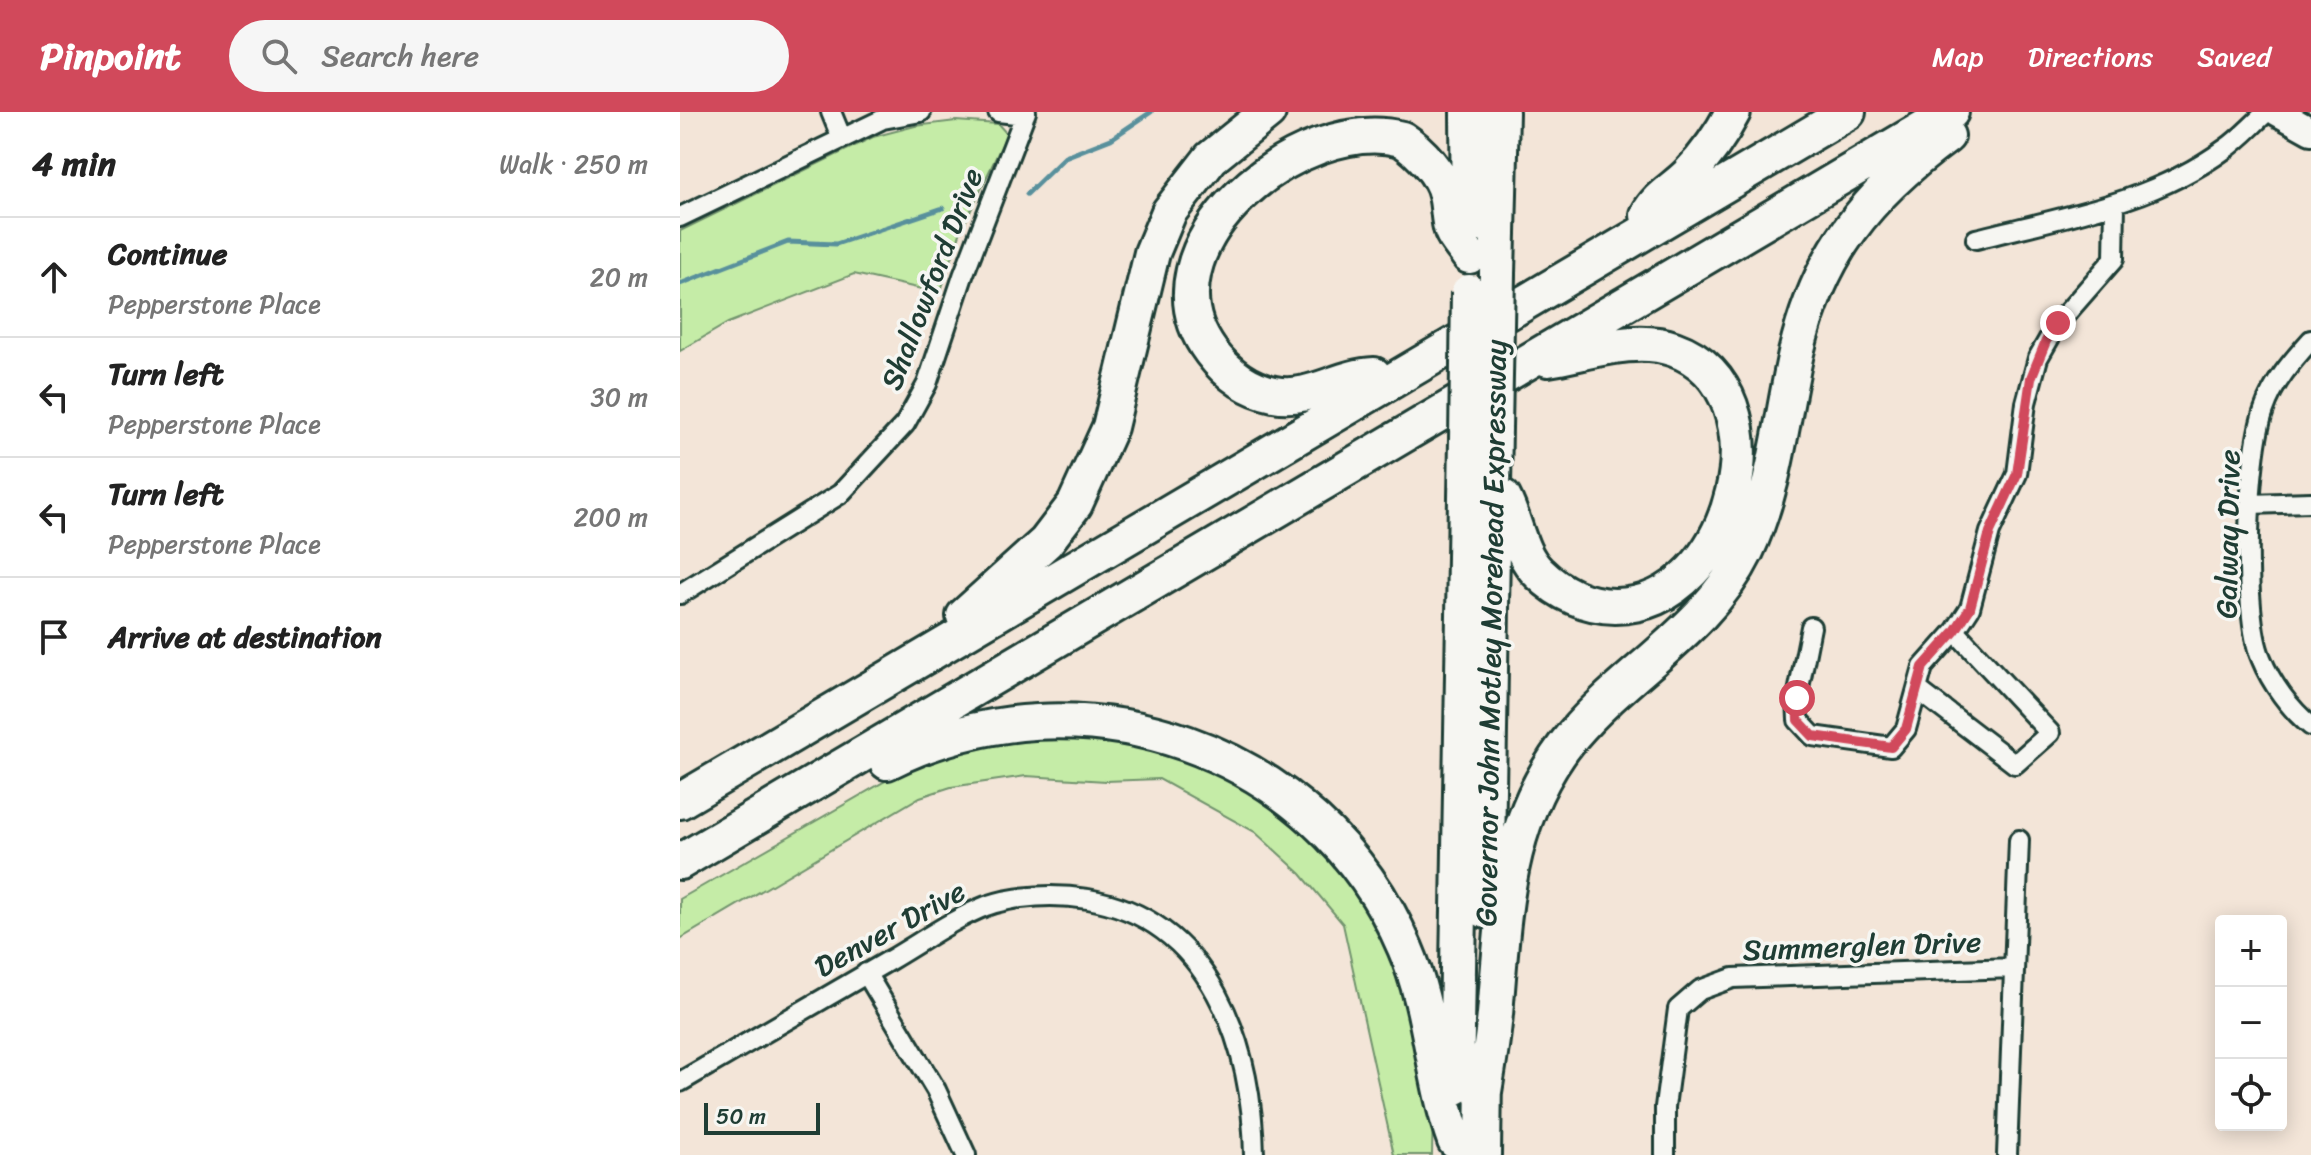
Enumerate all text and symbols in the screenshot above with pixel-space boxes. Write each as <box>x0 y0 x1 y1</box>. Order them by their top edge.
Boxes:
search box <box>229 20 789 92</box>
text: Pinpoint <box>40 23 181 90</box>
text: Search here <box>321 29 479 83</box>
text: Map <box>1932 32 1984 81</box>
text: Directions <box>2028 32 2153 81</box>
text: Saved <box>2197 32 2271 81</box>
icon: search <box>257 34 301 78</box>
text: 4 min <box>32 134 116 194</box>
text: Walk · 250 m <box>499 141 648 187</box>
street label: Shallowford Drive <box>865 160 999 398</box>
text: Continue <box>108 227 227 281</box>
text: 20 m <box>590 254 648 300</box>
icon: ahead <box>32 255 76 299</box>
text: Pepperstone Place <box>108 281 321 327</box>
route end <box>2040 305 2076 341</box>
street label: Governor John Motley Morehead Expressway <box>1459 339 1523 927</box>
text: Turn left <box>108 347 224 401</box>
text: 30 m <box>591 374 648 420</box>
icon: left <box>32 375 76 419</box>
text: Pepperstone Place <box>108 401 321 447</box>
street label: Galway Drive <box>2200 449 2256 619</box>
text: Turn left <box>108 467 224 521</box>
text: 200 m <box>573 494 648 540</box>
icon: left <box>32 495 76 539</box>
text: Pepperstone Place <box>108 521 321 567</box>
text: Arrive at destination <box>108 610 382 664</box>
icon: arrive <box>32 615 76 659</box>
route start <box>1779 680 1815 716</box>
street label: Denver Drive <box>804 865 976 993</box>
street label: Summerglen Drive <box>1742 915 1982 977</box>
map controls <box>2215 915 2287 1131</box>
button: + <box>2215 915 2287 987</box>
button: − <box>2215 987 2287 1059</box>
button: locate <box>2215 1059 2287 1131</box>
text: 50 m <box>716 1097 766 1136</box>
scale bar <box>704 1099 820 1135</box>

